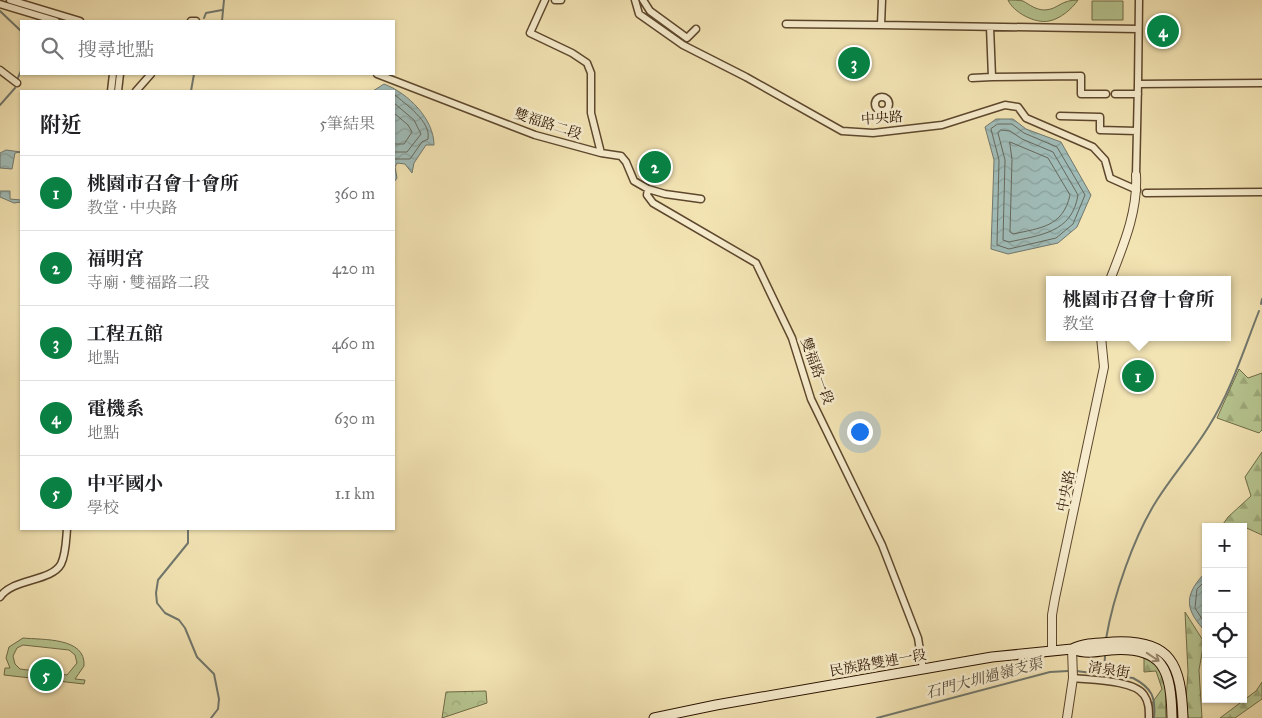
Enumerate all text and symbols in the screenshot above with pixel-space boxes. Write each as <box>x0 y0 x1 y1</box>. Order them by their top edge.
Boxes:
pin: 4 <box>1147 12 1179 50</box>
search box <box>20 20 395 75</box>
icon: search <box>38 34 66 62</box>
text: 搜尋地點 <box>78 38 154 61</box>
pin: 3 <box>838 44 870 82</box>
street label: 雙福路二段 <box>512 105 584 143</box>
street label: 中央路 <box>860 108 904 128</box>
text: 附近 <box>40 112 82 138</box>
text: 5筆結果 <box>320 114 375 133</box>
pin: 2 <box>639 148 671 186</box>
text: 桃園市召會十會所 <box>87 172 239 195</box>
text: 1 <box>53 184 59 203</box>
text: 360 m <box>334 184 375 203</box>
text: 教堂 · 中央路 <box>87 198 177 217</box>
text: 福明宮 <box>87 247 144 270</box>
text: 2 <box>52 259 60 278</box>
text: 420 m <box>332 259 375 278</box>
text: 寺廟 · 雙福路二段 <box>87 273 209 292</box>
popup <box>1046 276 1231 341</box>
text: 桃園市召會十會所 <box>1062 288 1215 311</box>
text: 教堂 <box>1062 314 1095 333</box>
text: 工程五館 <box>87 322 163 345</box>
text: 3 <box>53 334 59 353</box>
text: 460 m <box>332 334 375 353</box>
street label: 雙福路一段 <box>797 335 837 407</box>
text: 地點 <box>87 348 119 367</box>
pin: 1 <box>1122 357 1154 395</box>
text: 電機系 <box>87 397 144 420</box>
text: 4 <box>52 409 60 428</box>
text: 630 m <box>334 409 375 428</box>
your location <box>847 419 873 445</box>
text: 地點 <box>87 423 119 442</box>
street label: 中央路 <box>1054 469 1078 513</box>
text: 中平國小 <box>87 472 163 495</box>
text: 5 <box>52 484 60 503</box>
text: 1.1 km <box>335 484 375 503</box>
text: 學校 <box>87 498 119 517</box>
map controls <box>1202 523 1247 703</box>
button: + <box>1202 523 1247 568</box>
button: − <box>1202 568 1247 613</box>
button: locate <box>1202 613 1247 658</box>
street label: 民族路雙連一段 <box>828 646 928 680</box>
one-way arrow <box>1146 652 1160 662</box>
water label: 石門大圳過嶺支渠 <box>924 653 1046 702</box>
pin: 5 <box>30 656 62 694</box>
street label: 清泉街 <box>1087 658 1131 682</box>
button: layers <box>1202 658 1247 703</box>

